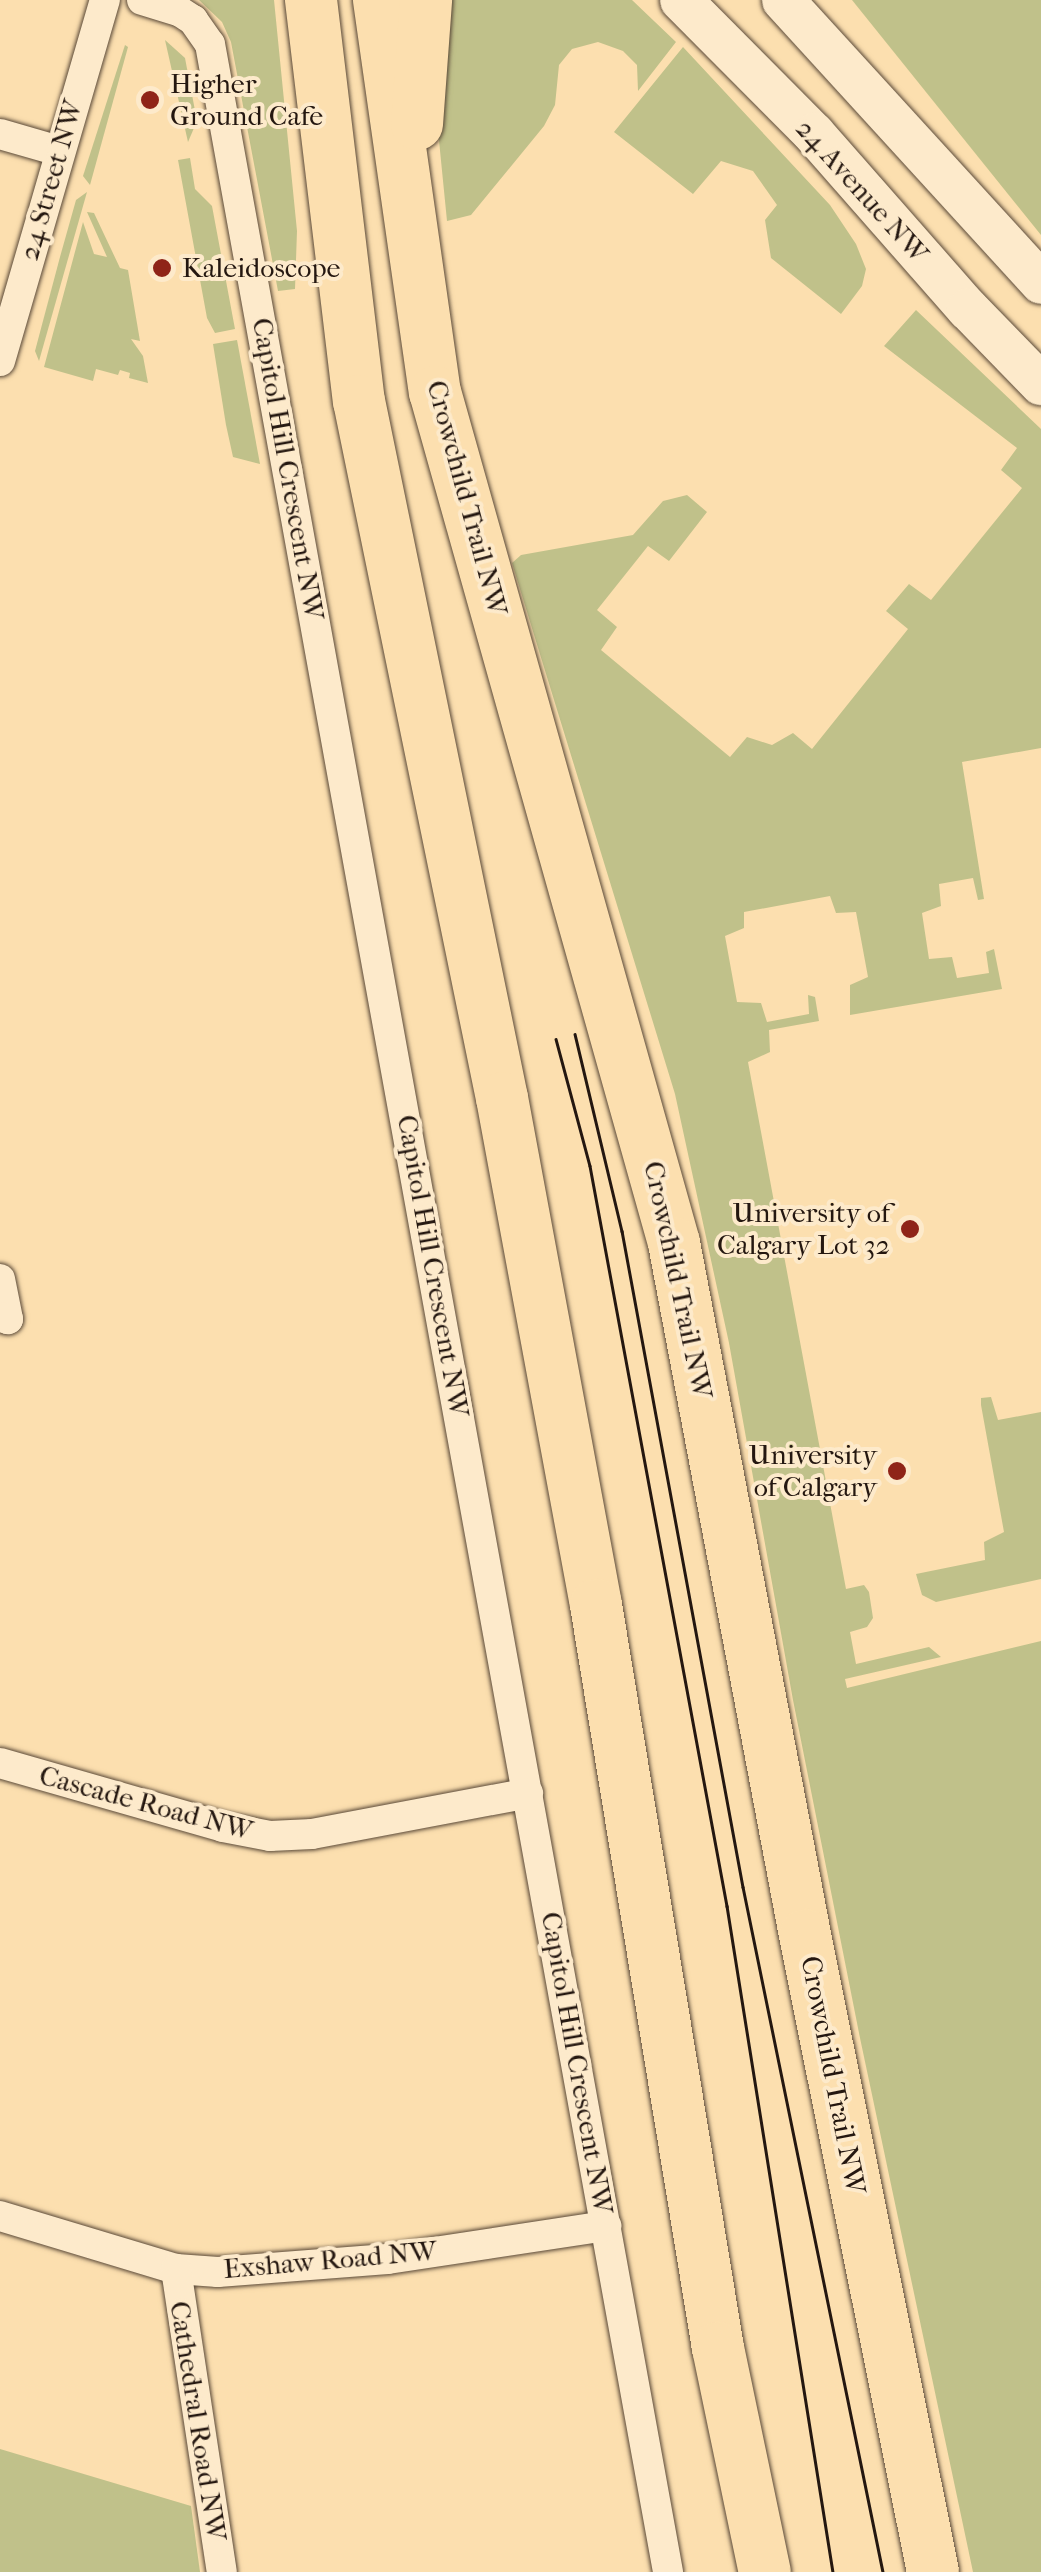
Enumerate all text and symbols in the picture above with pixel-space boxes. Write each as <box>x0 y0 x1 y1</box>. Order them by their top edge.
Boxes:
place label: Higher Ground Cafe <box>170 67 323 133</box>
marker: Higher Ground Cafe <box>139 89 161 111</box>
street label: 24 Street NW <box>12 96 90 264</box>
street label: 24 Avenue NW <box>789 112 935 270</box>
place label: Kaleidoscope <box>182 251 340 285</box>
marker: Kaleidoscope <box>151 257 173 279</box>
street label: Capitol Hill Crescent NW <box>245 315 331 623</box>
street label: Crowchild Trail NW <box>419 377 515 619</box>
street label: Capitol Hill Crescent NW <box>390 1112 476 1420</box>
street label: Crowchild Trail NW <box>636 1158 720 1402</box>
place label: University of Calgary Lot 32 <box>717 1196 890 1262</box>
marker: University of Calgary Lot 32 <box>899 1218 921 1240</box>
place label: University of Calgary <box>749 1438 877 1504</box>
marker: University of Calgary <box>886 1460 908 1482</box>
street label: Cascade Road NW <box>36 1758 256 1848</box>
street label: Capitol Hill Crescent NW <box>534 1909 620 2217</box>
street label: Crowchild Trail NW <box>793 1953 873 2197</box>
street label: Exshaw Road NW <box>222 2234 438 2286</box>
street label: Cathedral Road NW <box>162 2299 234 2543</box>

